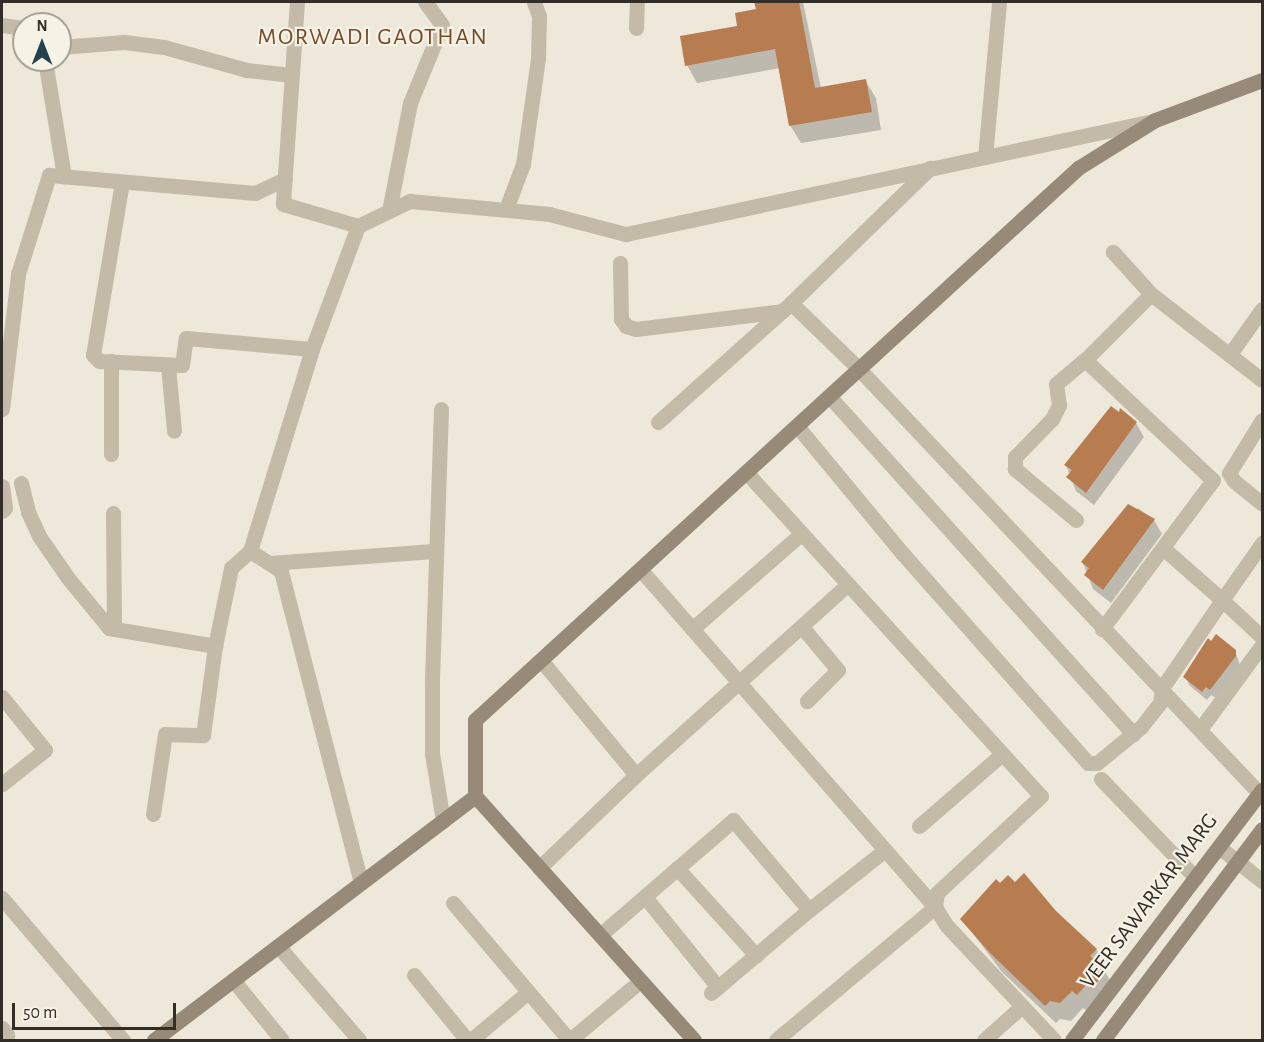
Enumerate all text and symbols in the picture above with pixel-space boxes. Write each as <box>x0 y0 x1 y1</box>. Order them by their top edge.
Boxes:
north arrow <box>12 12 72 72</box>
text: N <box>36 18 48 34</box>
district label: MORWADI GAOTHAN <box>258 24 488 52</box>
street label: VEER SAWARKAR MARG <box>1075 808 1223 994</box>
scale bar <box>15 991 178 1029</box>
text: 50 m <box>23 1004 57 1022</box>

